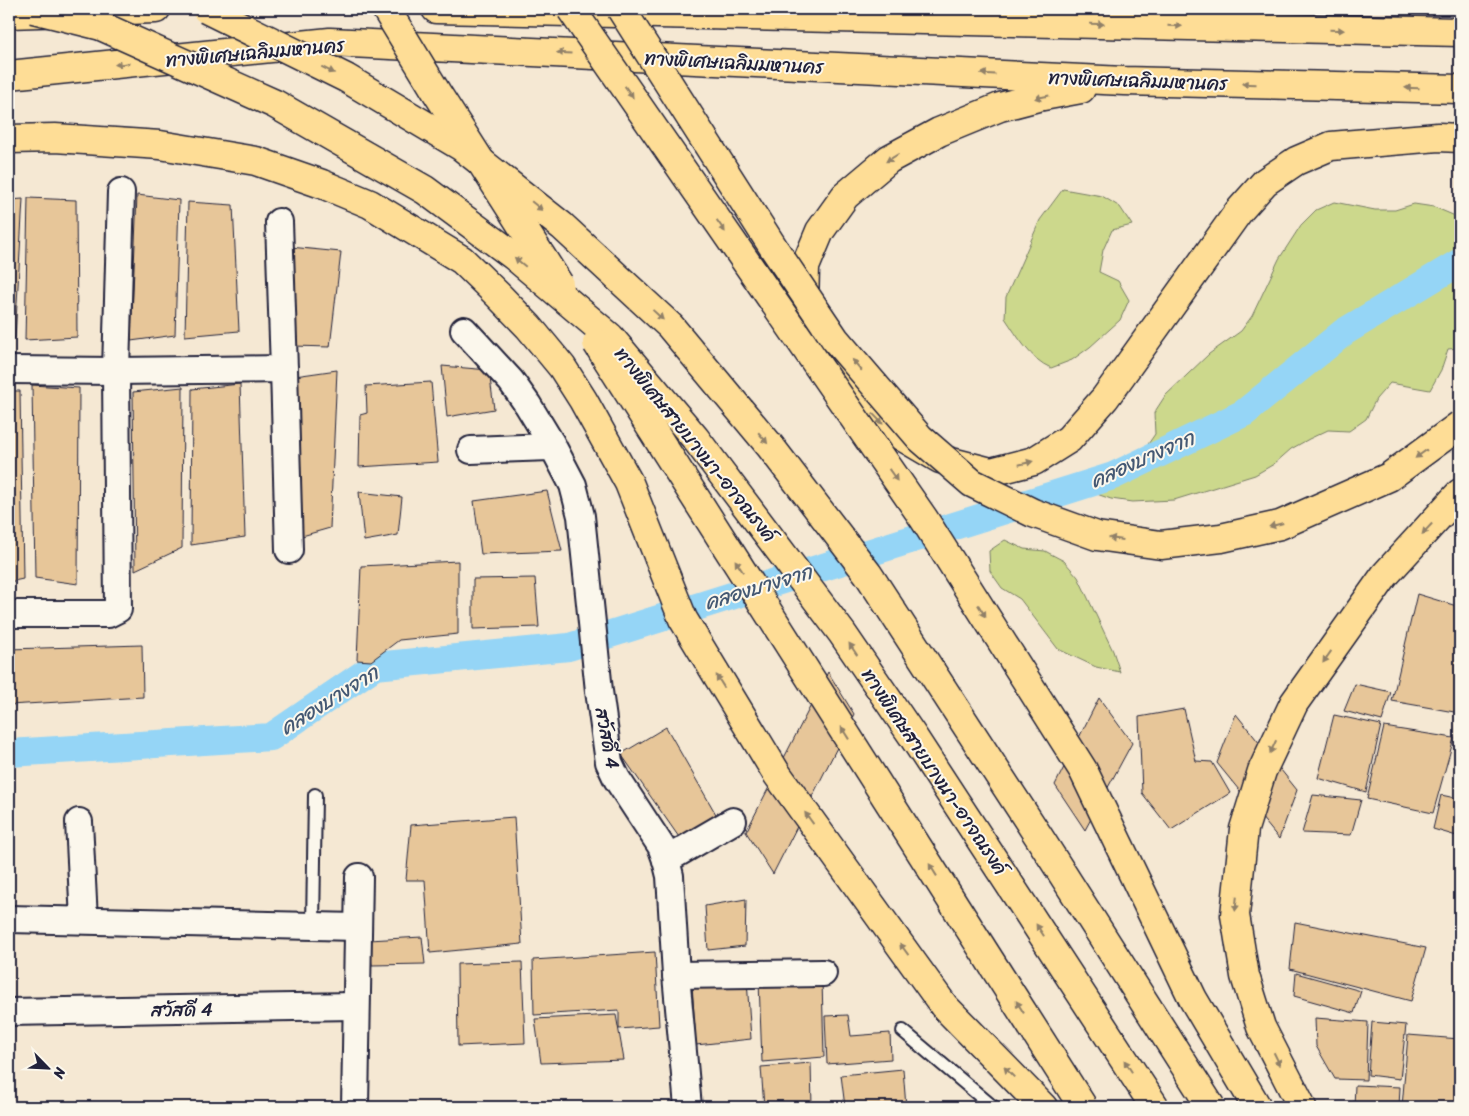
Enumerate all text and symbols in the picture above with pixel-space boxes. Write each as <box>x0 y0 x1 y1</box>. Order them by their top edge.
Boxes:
one-way arrow <box>1089 20 1105 28</box>
one-way arrow <box>1167 22 1183 30</box>
one-way arrow <box>1329 26 1345 34</box>
street label: ทางพิเศษเฉลิมมหานคร <box>164 28 347 77</box>
street label: ทางพิเศษเฉลิมมหานคร <box>643 41 825 84</box>
one-way arrow <box>555 49 571 57</box>
one-way arrow <box>114 60 130 68</box>
street label: ทางพิเศษเฉลิมมหานคร <box>1048 61 1229 100</box>
one-way arrow <box>321 66 335 74</box>
one-way arrow <box>980 70 996 78</box>
one-way arrow <box>1241 80 1257 88</box>
one-way arrow <box>1403 84 1419 92</box>
one-way arrow <box>624 85 634 99</box>
one-way arrow <box>1033 93 1049 101</box>
one-way arrow <box>886 153 899 163</box>
one-way arrow <box>530 201 543 212</box>
one-way arrow <box>716 219 726 233</box>
one-way arrow <box>515 256 527 268</box>
one-way arrow <box>651 309 663 321</box>
street label: ทางพิเศษสายบางนา-อาจณรงค์ <box>606 339 787 552</box>
one-way arrow <box>852 358 863 371</box>
one-way arrow <box>872 413 884 425</box>
water label: คลองบางจาก <box>1085 420 1202 498</box>
one-way arrow <box>758 431 769 444</box>
one-way arrow <box>1414 449 1428 459</box>
one-way arrow <box>1019 459 1034 467</box>
one-way arrow <box>888 468 898 481</box>
one-way arrow <box>1268 522 1283 530</box>
one-way arrow <box>1421 523 1433 535</box>
one-way arrow <box>1107 535 1123 543</box>
water label: คลองบางจาก <box>700 554 818 620</box>
one-way arrow <box>734 560 744 573</box>
one-way arrow <box>977 604 987 617</box>
one-way arrow <box>848 642 858 656</box>
one-way arrow <box>1322 650 1332 663</box>
water label: คลองบางจาก <box>273 655 387 745</box>
street label: ทางพิเศษสายบางนา-อาจณรงค์ <box>853 661 1018 884</box>
one-way arrow <box>716 675 725 688</box>
street label: สวัสดี 4 <box>585 704 630 772</box>
one-way arrow <box>841 726 850 739</box>
one-way arrow <box>1269 740 1277 754</box>
one-way arrow <box>804 811 814 824</box>
one-way arrow <box>928 863 937 877</box>
one-way arrow <box>1232 896 1240 912</box>
one-way arrow <box>1035 923 1045 937</box>
one-way arrow <box>899 943 909 956</box>
street label: สวัสดี 4 <box>150 992 213 1027</box>
one-way arrow <box>1015 1000 1024 1014</box>
north arrow <box>22 1044 72 1094</box>
one-way arrow <box>1273 1052 1282 1067</box>
one-way arrow <box>1124 1060 1133 1073</box>
text: N <box>46 1063 73 1083</box>
one-way arrow <box>1003 1067 1015 1079</box>

